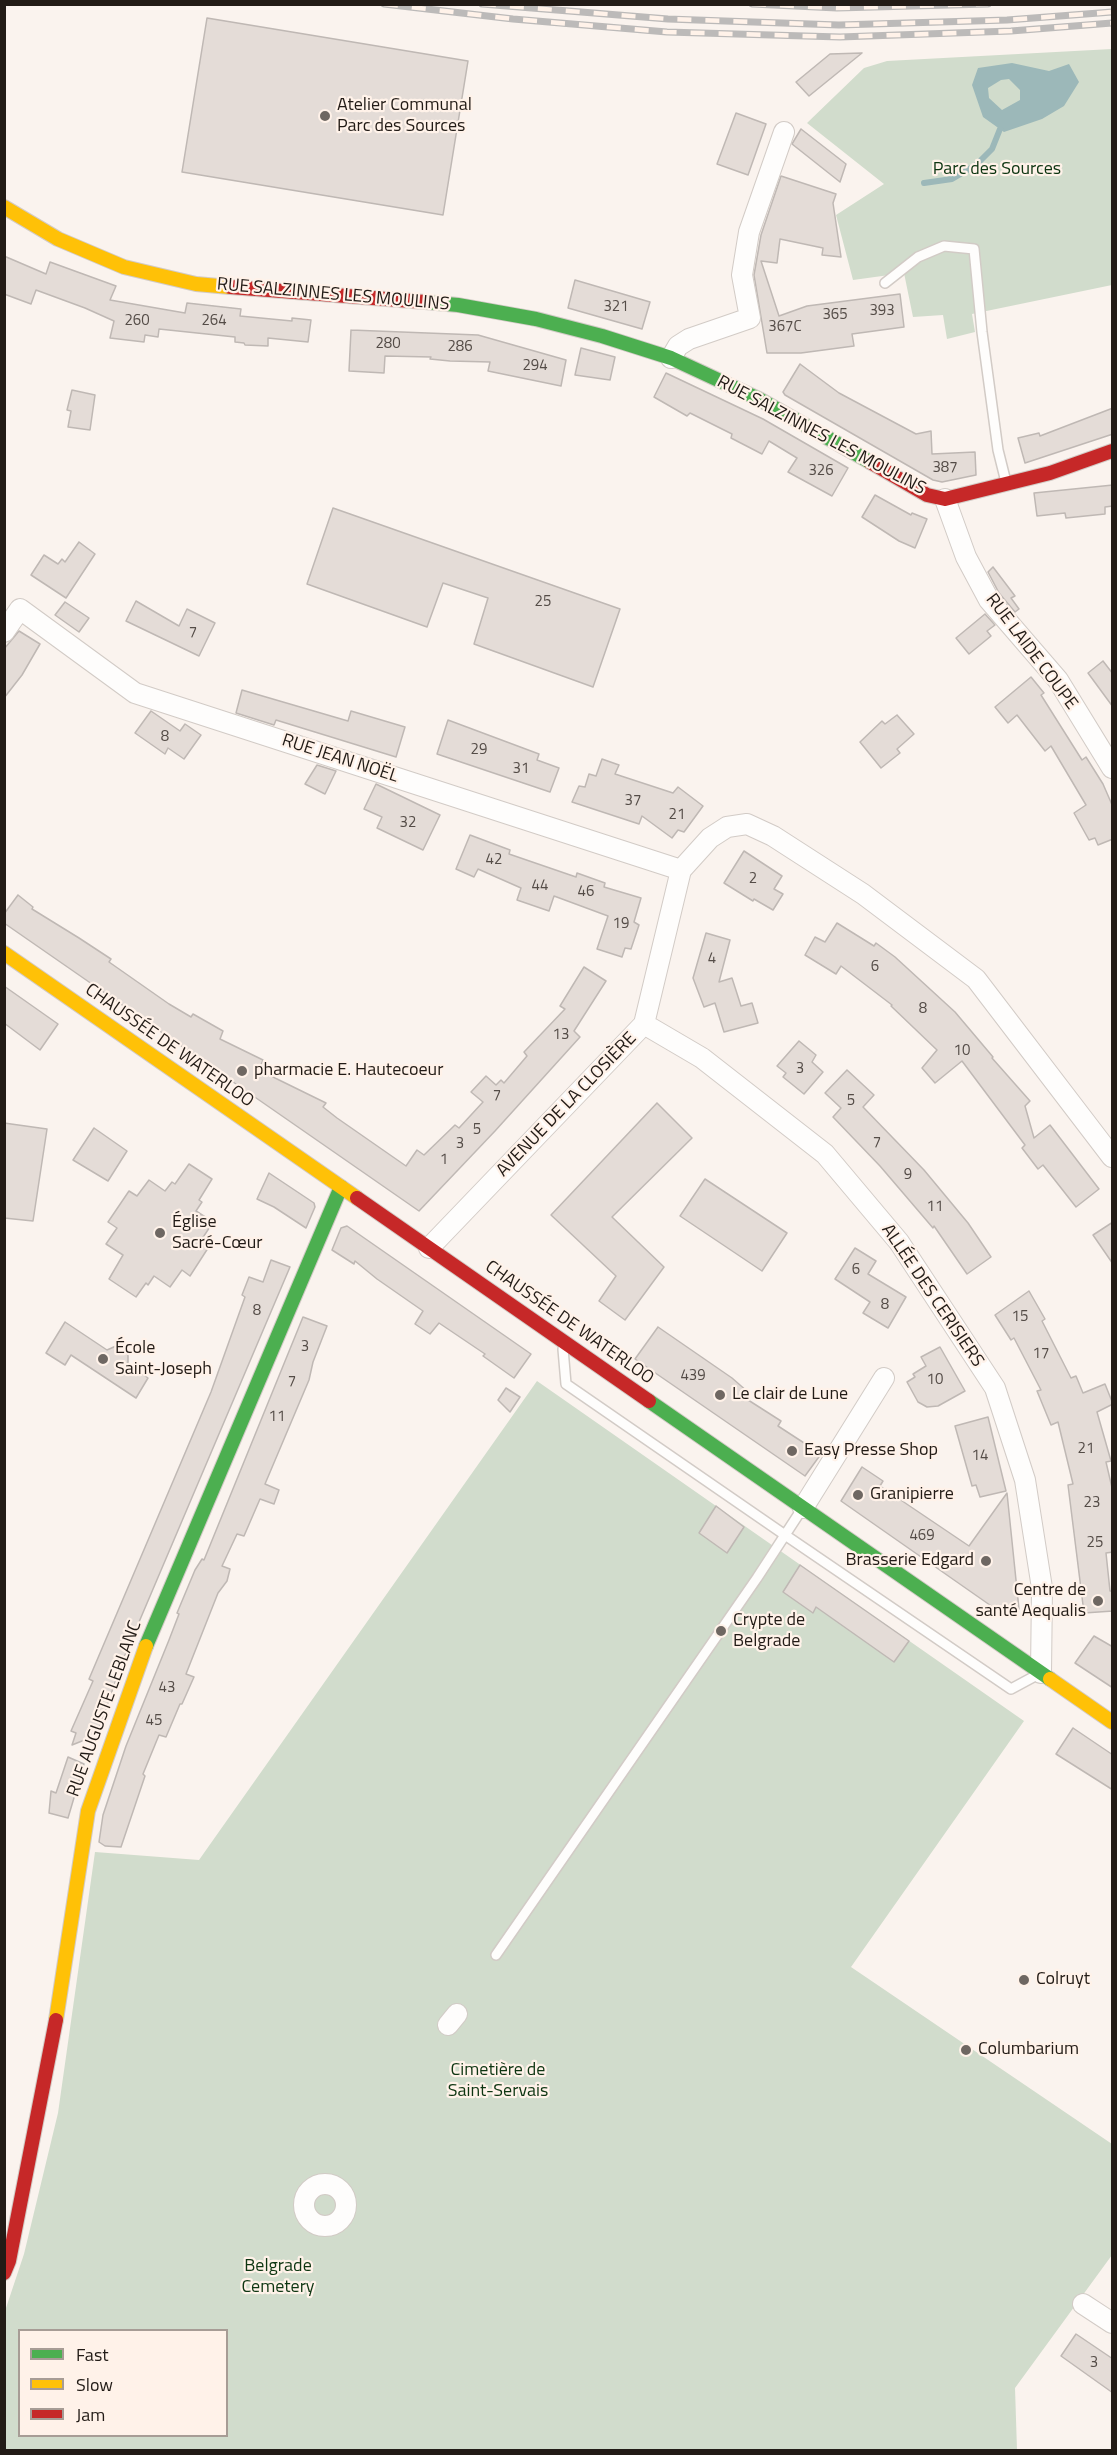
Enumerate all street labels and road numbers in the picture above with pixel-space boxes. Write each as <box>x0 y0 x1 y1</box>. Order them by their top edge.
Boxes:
street label: RUE SALZINNES LES MOULINS <box>216 274 450 316</box>
street label: RUE SALZINNES LES MOULINS <box>713 372 929 500</box>
street label: RUE LAIDE COUPE <box>980 590 1082 714</box>
street label: RUE JEAN NOËL <box>279 730 401 788</box>
street label: CHAUSSÉE DE WATERLOO <box>80 980 258 1112</box>
street label: AVENUE DE LA CLOSIÈRE <box>492 1028 642 1182</box>
street label: ALLÉE DES CERISIERS <box>876 1221 988 1371</box>
street label: CHAUSSÉE DE WATERLOO <box>480 1257 658 1389</box>
street label: RUE AUGUSTE LEBLANC <box>63 1618 147 1800</box>

